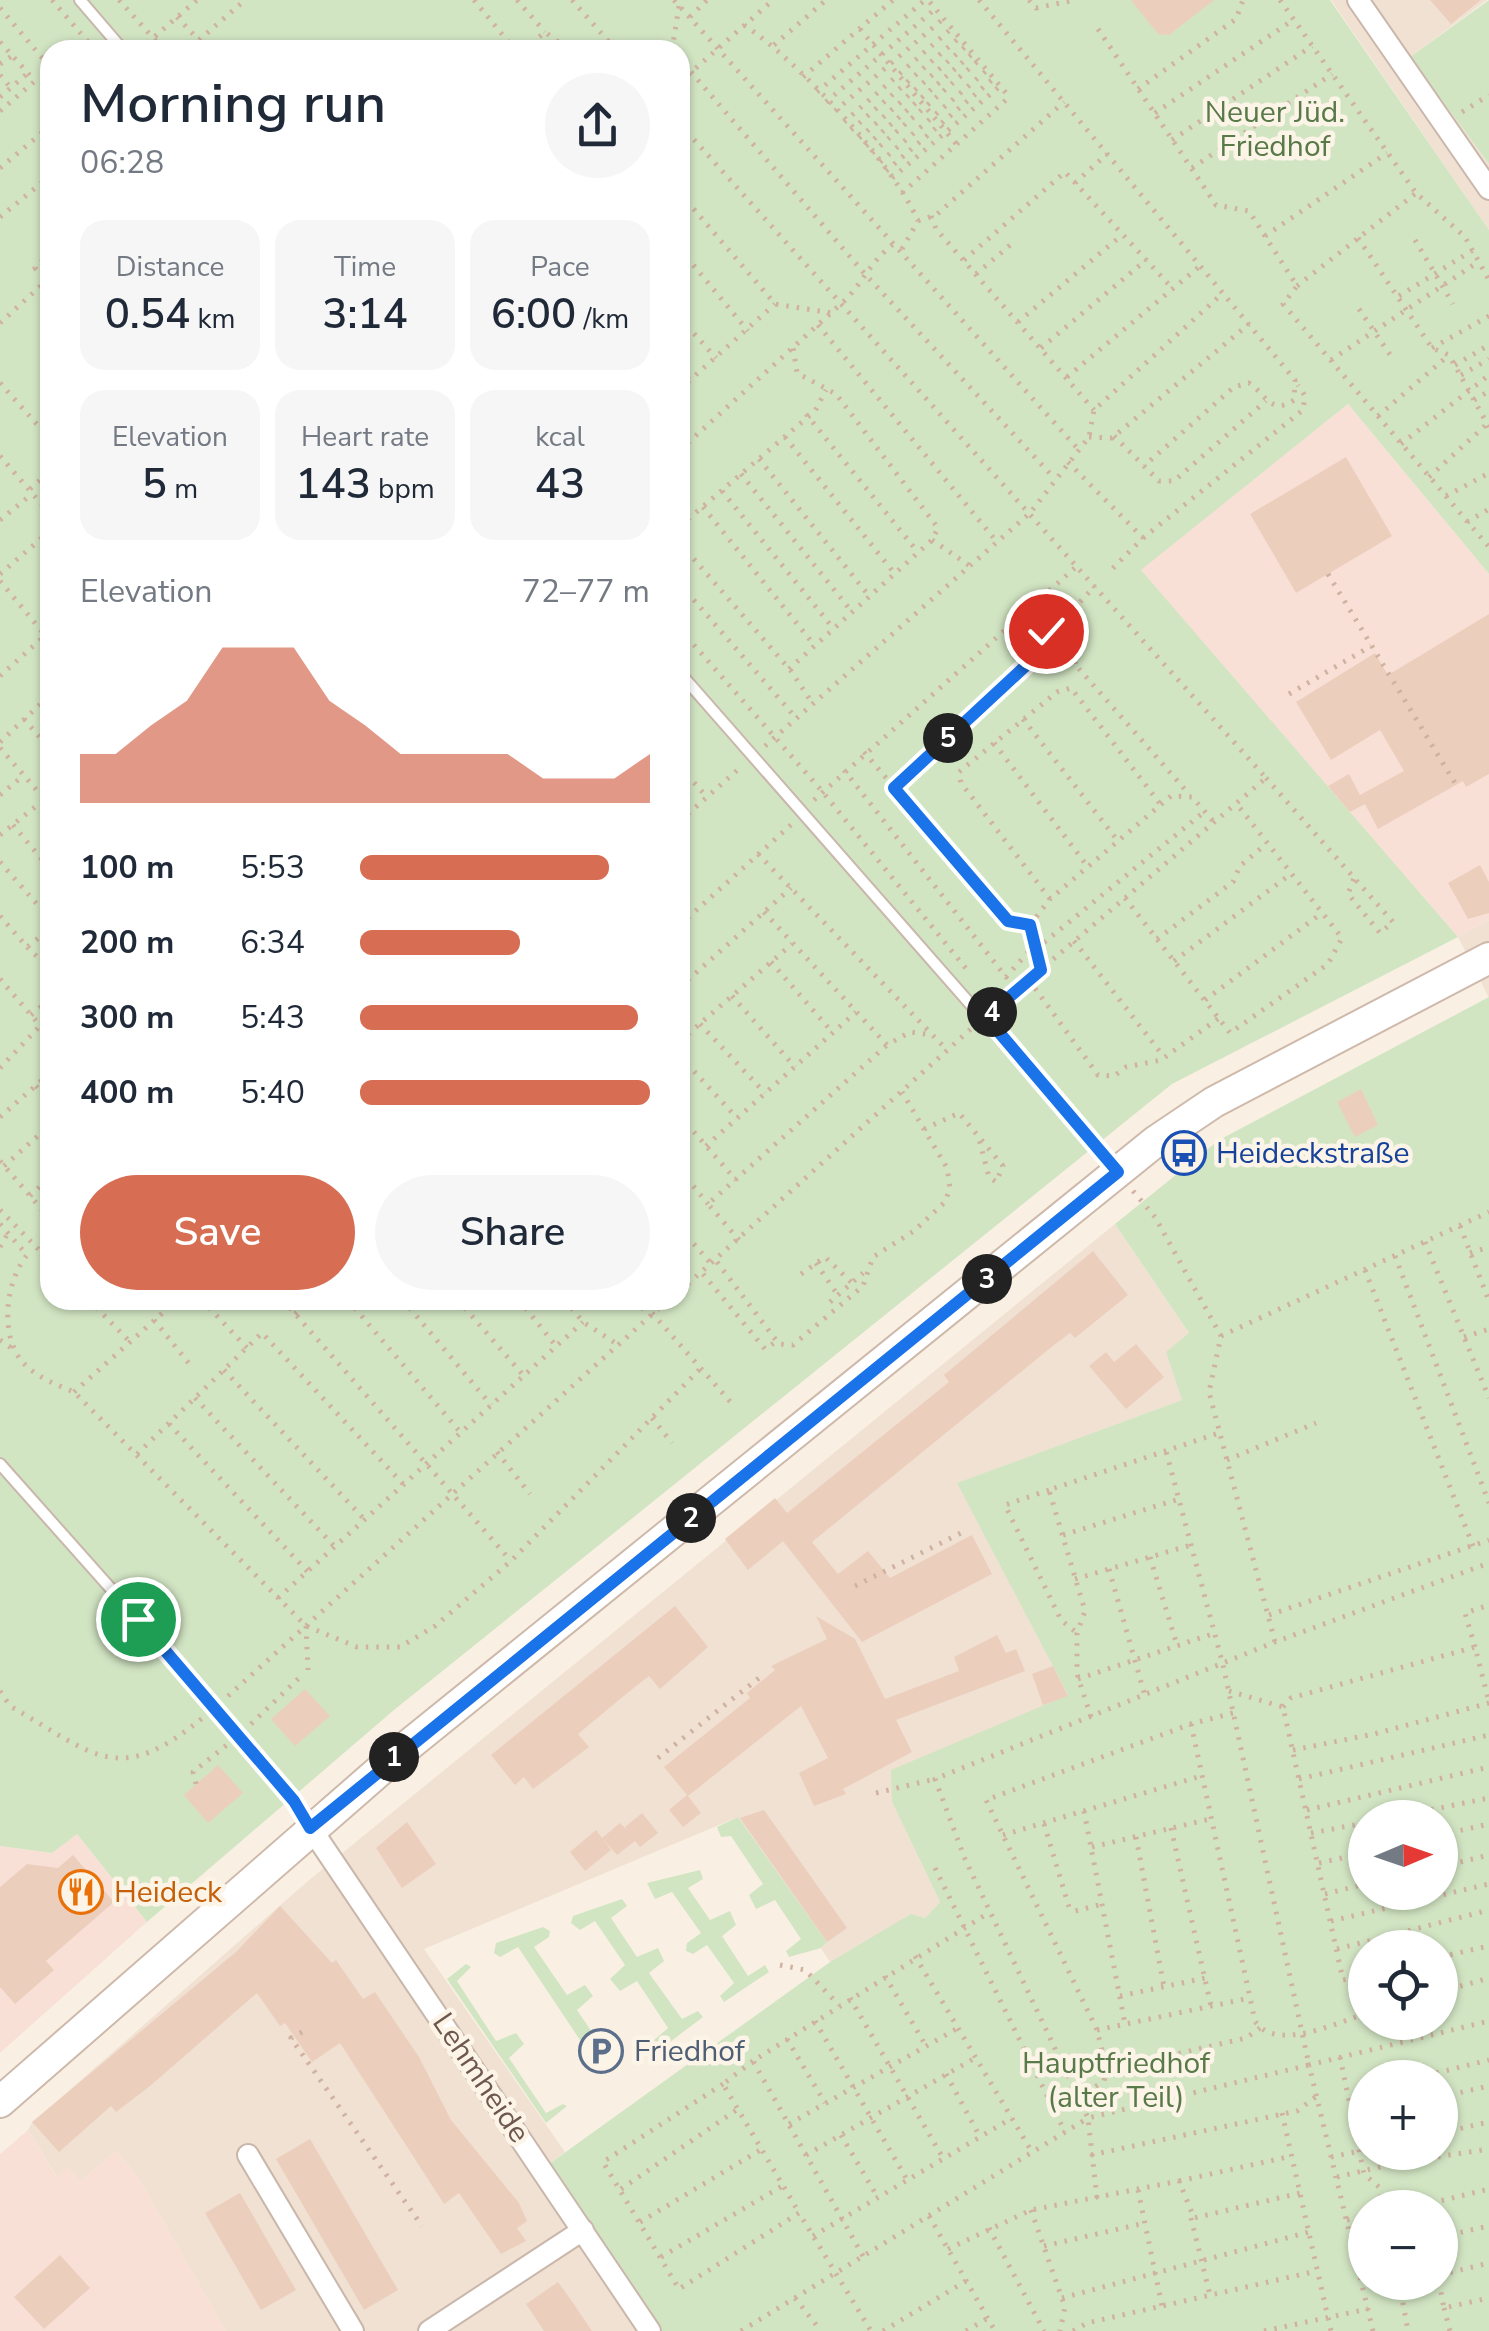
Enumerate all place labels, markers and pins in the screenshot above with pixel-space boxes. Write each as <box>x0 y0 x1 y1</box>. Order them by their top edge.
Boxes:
pin <box>1004 589 1089 674</box>
pin: 5 <box>923 713 973 763</box>
pin: 4 <box>967 987 1017 1037</box>
bus stop icon: Heideckstraße <box>1161 1130 1207 1176</box>
place label: Heideckstraße <box>1216 1133 1410 1174</box>
pin: 3 <box>962 1254 1012 1304</box>
pin: 2 <box>666 1493 716 1543</box>
pin <box>96 1577 181 1662</box>
pin: 1 <box>369 1732 419 1782</box>
restaurant icon: Heideck <box>58 1869 104 1915</box>
place label: Heideck <box>114 1872 223 1913</box>
parking icon: Friedhof <box>578 2028 624 2074</box>
place label: Friedhof <box>634 2031 746 2072</box>

